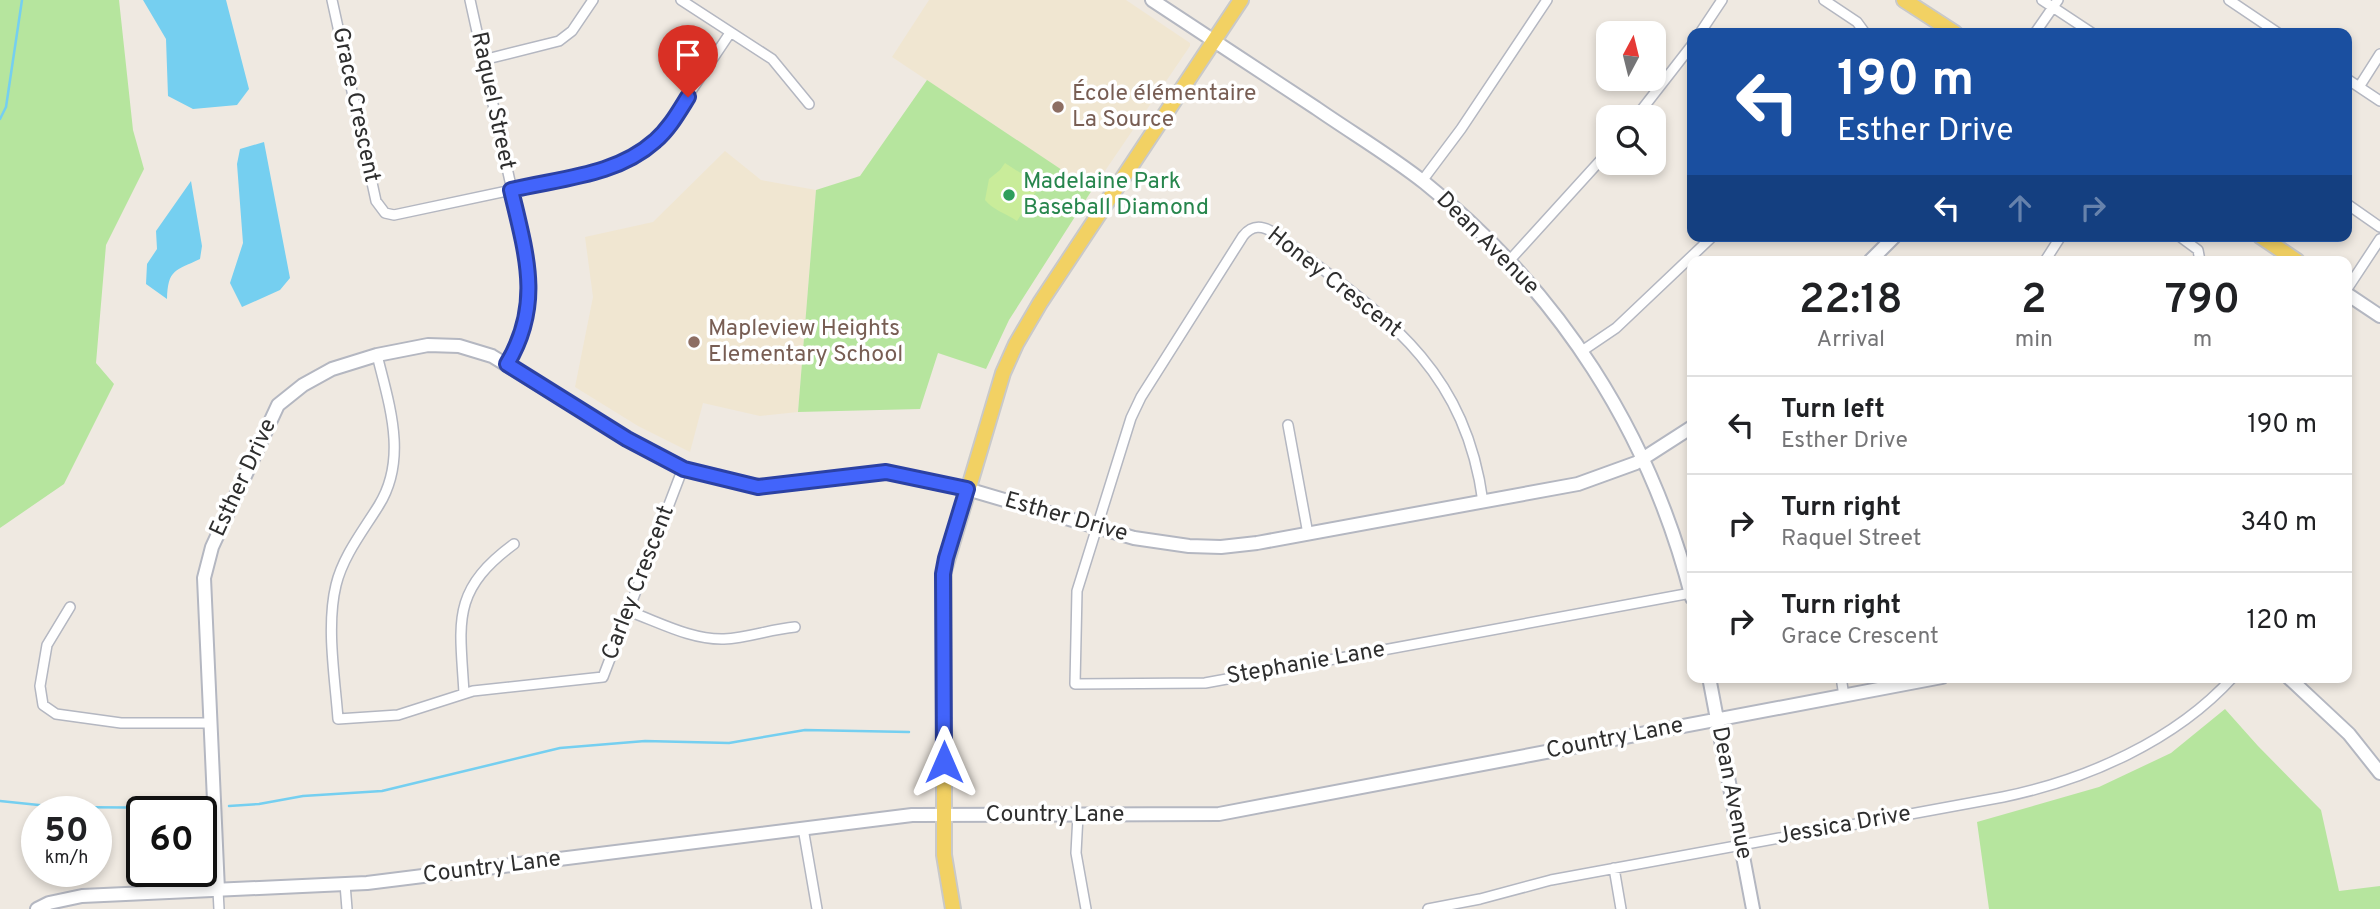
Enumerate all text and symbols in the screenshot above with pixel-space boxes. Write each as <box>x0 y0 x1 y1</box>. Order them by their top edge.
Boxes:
north arrow <box>1596 21 1666 91</box>
map controls <box>1596 21 1666 175</box>
street label: Grace Crescent <box>324 25 386 185</box>
pin <box>658 25 718 97</box>
street label: Raquel Street <box>463 29 521 173</box>
icon: arrive <box>669 36 707 74</box>
text: 190 m <box>1837 51 1974 113</box>
icon: left <box>1722 56 1813 147</box>
place label: École élémentaire La Source <box>1072 79 1256 135</box>
marker: École élémentaire La Source <box>1050 99 1066 115</box>
button: search <box>1596 105 1666 175</box>
text: Esther Drive <box>1837 112 2014 152</box>
place label: Madelaine Park Baseball Diamond <box>1023 168 1209 223</box>
street label: Dean Avenue <box>1429 186 1545 302</box>
marker: Madelaine Park Baseball Diamond <box>1001 187 1017 203</box>
icon: left <box>1928 189 1966 227</box>
icon: ahead <box>2001 189 2039 227</box>
icon: right <box>2074 189 2112 227</box>
street label: Honey Crescent <box>1261 221 1407 345</box>
text: 22:18 <box>1799 275 1903 328</box>
text: 2 <box>2021 275 2047 328</box>
text: 790 <box>2165 275 2240 328</box>
place label: Mapleview Heights Elementary School <box>708 315 903 370</box>
text: Arrival <box>1817 326 1885 355</box>
text: min <box>2015 326 2053 355</box>
text: m <box>2193 326 2212 355</box>
marker: Mapleview Heights Elementary School <box>686 334 702 350</box>
text: Turn left <box>1781 394 1885 427</box>
icon: left <box>1722 406 1760 444</box>
text: 190 m <box>2247 409 2317 442</box>
street label: Esther Drive <box>204 414 284 542</box>
text: Esther Drive <box>1781 427 1908 456</box>
street label: Esther Drive <box>1001 487 1131 549</box>
text: Turn right <box>1781 492 1901 525</box>
street label: Carley Crescent <box>596 502 682 664</box>
icon: right <box>1722 504 1760 542</box>
text: 340 m <box>2240 507 2317 540</box>
text: Raquel Street <box>1781 525 1921 554</box>
text: Turn right <box>1781 590 1901 623</box>
icon: right <box>1722 602 1760 640</box>
text: 120 m <box>2247 605 2317 638</box>
text: Grace Crescent <box>1781 623 1939 652</box>
street label: Stephanie Lane <box>1224 636 1388 692</box>
street label: Country Lane <box>1544 712 1686 766</box>
street label: Dean Avenue <box>1704 724 1758 862</box>
position arrow <box>907 725 981 799</box>
speed limit sign: 60 <box>126 796 217 887</box>
street label: Jessica Drive <box>1775 800 1913 852</box>
street label: Country Lane <box>986 801 1124 830</box>
text: 50 <box>44 810 89 854</box>
street label: Country Lane <box>421 845 563 891</box>
text: km/h <box>45 847 88 870</box>

